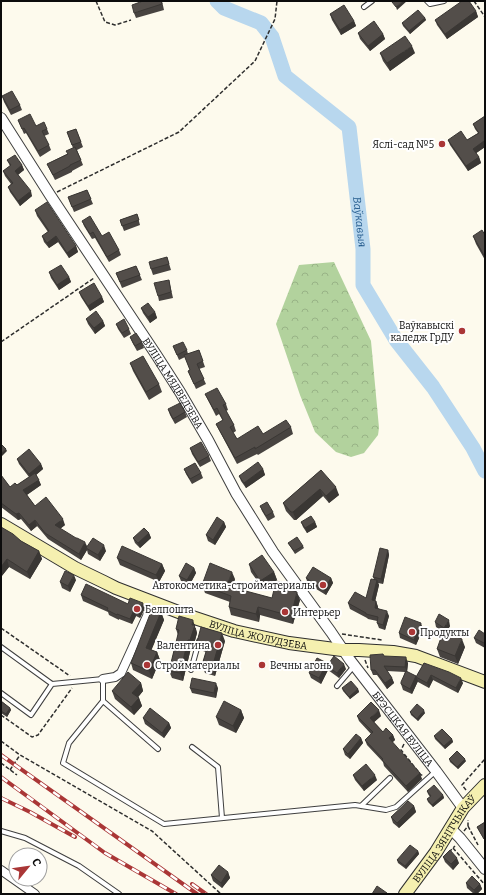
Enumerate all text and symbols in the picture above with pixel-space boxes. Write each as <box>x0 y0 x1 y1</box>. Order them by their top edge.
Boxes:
place label: Яслі-сад №5 <box>373 139 434 151</box>
marker: Яслі-сад №5 <box>437 139 447 149</box>
water label: Ваўкавыя <box>350 196 369 248</box>
place label: Ваўкавыскі каледж ГрДУ <box>390 320 454 344</box>
marker: Ваўкавыскі каледж ГрДУ <box>457 326 467 336</box>
street label: ВУЛІЦА МЯДВЕДЗЕВА <box>140 336 205 432</box>
place label: Автокосметика-стройматериалы <box>152 580 315 592</box>
marker: Автокосметика-стройматериалы <box>318 580 328 590</box>
marker: Белпошта <box>132 604 142 614</box>
place label: Белпошта <box>145 604 194 616</box>
marker: Интерьер <box>280 607 290 617</box>
place label: Интерьер <box>293 607 341 619</box>
street label: ВУЛІЦА ЖОЛУДЗЕВА <box>208 618 309 652</box>
marker: Продукты <box>407 627 417 637</box>
place label: Продукты <box>420 627 469 639</box>
place label: Валентина <box>156 640 211 652</box>
marker: Валентина <box>213 640 223 650</box>
marker: Стройматериалы <box>142 660 152 670</box>
place label: Стройматериалы <box>155 660 240 672</box>
marker: Вечны агонь <box>257 660 267 670</box>
place label: Вечны агонь <box>270 660 331 672</box>
street label: БРЭСЦКАЯ ВУЛІЦА <box>370 689 436 770</box>
street label: ВУЛІЦА ЗЯНІТЧЫКАЎ <box>411 792 479 885</box>
north arrow <box>8 847 48 887</box>
text: С <box>29 856 44 869</box>

